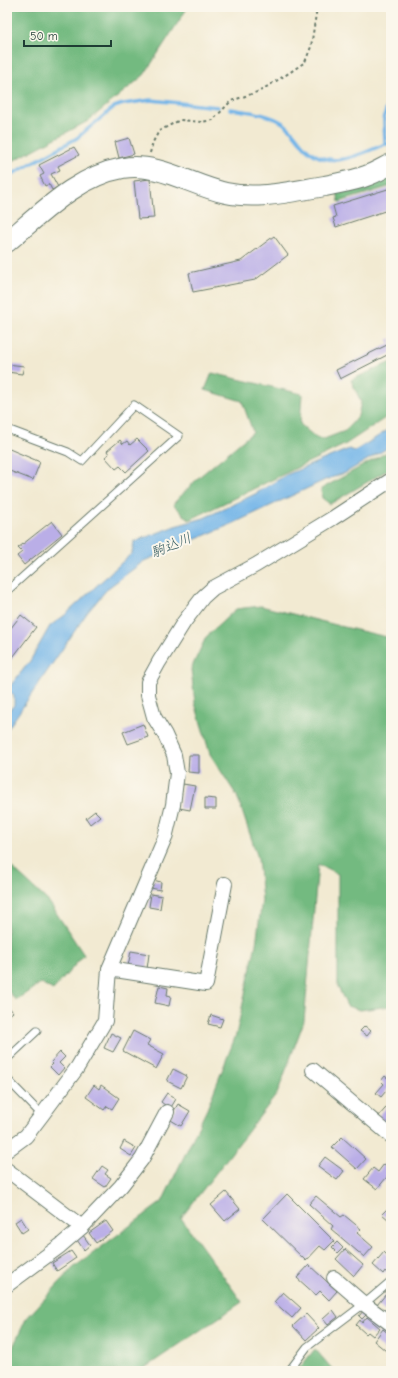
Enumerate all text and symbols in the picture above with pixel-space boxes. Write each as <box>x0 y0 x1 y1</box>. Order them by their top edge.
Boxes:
scale bar <box>24 22 111 48</box>
text: 50 m <box>30 29 58 43</box>
water label: 駒込川 <box>149 529 194 561</box>

